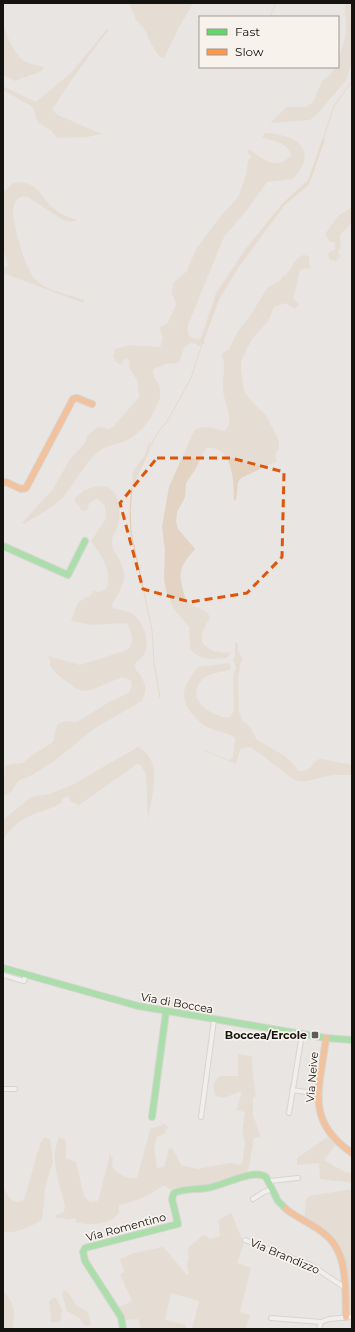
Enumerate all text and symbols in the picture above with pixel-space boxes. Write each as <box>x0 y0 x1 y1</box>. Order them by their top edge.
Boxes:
legend <box>199 16 339 68</box>
text: Fast <box>235 24 260 39</box>
text: Slow <box>235 44 264 59</box>
street label: Via di Boccea <box>140 990 214 1016</box>
place label: Boccea/Ercole <box>225 1028 307 1042</box>
marker: Boccea/Ercole <box>310 1030 320 1040</box>
street label: Via Neive <box>303 1051 321 1103</box>
street label: Via Romentino <box>84 1210 168 1244</box>
street label: Via Brandizzo <box>248 1235 322 1277</box>

